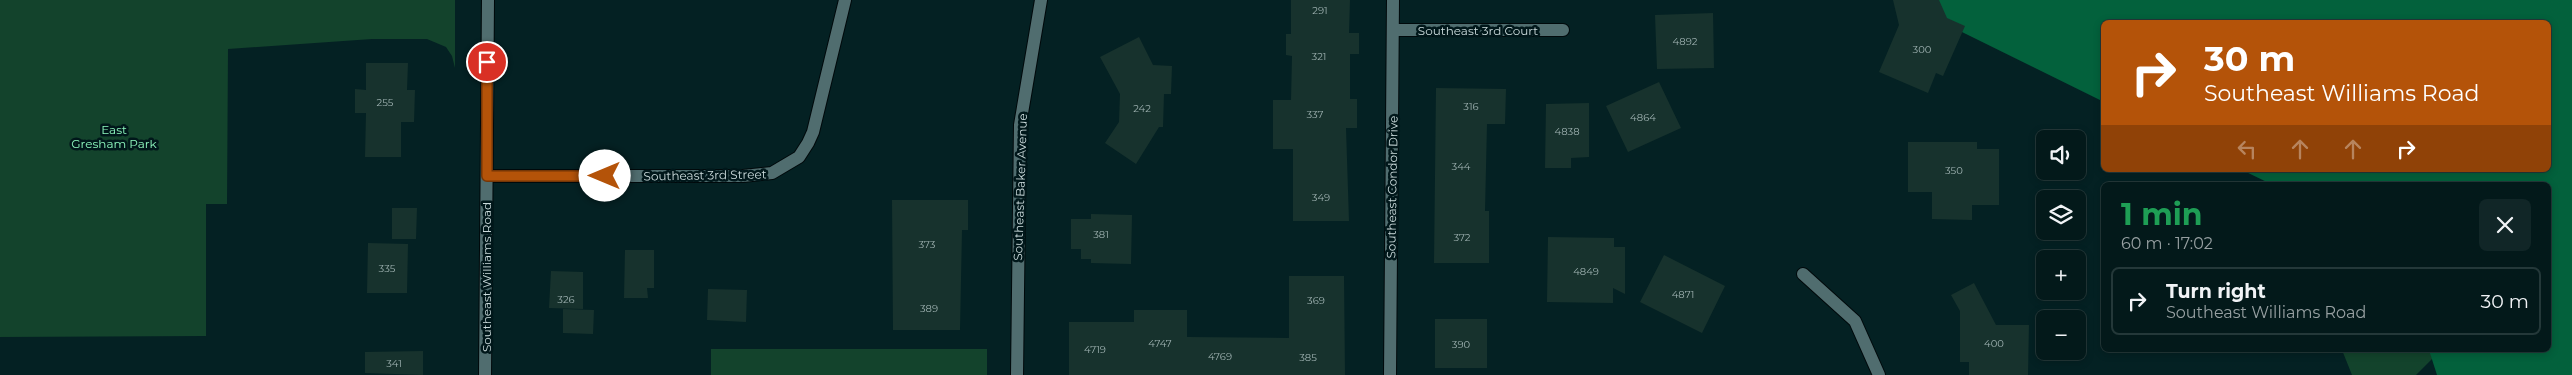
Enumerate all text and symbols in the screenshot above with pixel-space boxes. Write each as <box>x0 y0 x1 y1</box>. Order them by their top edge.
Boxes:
house number: 291 <box>1312 4 1328 17</box>
street label: Southeast 3rd Court <box>1418 23 1538 38</box>
house number: 4892 <box>1673 35 1698 48</box>
text: 30 m <box>2204 37 2295 80</box>
icon: right <box>2121 40 2186 105</box>
pin <box>466 41 508 83</box>
house number: 300 <box>1913 43 1932 56</box>
icon: arrive <box>473 48 501 76</box>
house number: 321 <box>1312 50 1326 63</box>
text: Southeast Williams Road <box>2204 80 2479 107</box>
house number: 255 <box>377 96 394 109</box>
house number: 316 <box>1463 100 1479 113</box>
house number: 242 <box>1133 102 1151 115</box>
house number: 337 <box>1307 108 1324 121</box>
house number: 4864 <box>1630 111 1656 124</box>
street label: Southeast Baker Avenue <box>1010 113 1030 261</box>
street label: Southeast Condor Drive <box>1383 115 1401 259</box>
park label: East Gresham Park <box>71 122 158 151</box>
house number: 4838 <box>1554 125 1580 138</box>
map controls <box>2036 130 2086 360</box>
button: sound <box>2036 130 2086 180</box>
icon: left <box>2233 135 2261 163</box>
icon: ahead <box>2286 135 2314 163</box>
icon: ahead <box>2339 135 2367 163</box>
icon: right <box>2392 135 2420 163</box>
position arrow <box>578 149 630 201</box>
house number: 344 <box>1452 160 1471 173</box>
house number: 350 <box>1945 164 1963 177</box>
street label: Southeast 3rd Street <box>643 166 767 184</box>
button: layers <box>2036 190 2086 240</box>
house number: 349 <box>1312 191 1330 204</box>
text: 1 min <box>2121 196 2202 233</box>
button: close <box>2479 199 2531 251</box>
street label: Southeast Williams Road <box>479 202 494 352</box>
house number: 381 <box>1093 228 1109 241</box>
house number: 372 <box>1453 231 1471 244</box>
text: 60 m · 17:02 <box>2121 234 2213 253</box>
house number: 373 <box>919 238 936 251</box>
button: + <box>2036 250 2086 300</box>
house number: 335 <box>379 262 396 275</box>
house number: 4849 <box>1573 265 1599 278</box>
text: Turn right <box>2166 280 2266 303</box>
icon: right <box>2123 287 2151 315</box>
house number: 4871 <box>1672 288 1694 301</box>
text: 30 m <box>2481 290 2529 313</box>
house number: 326 <box>557 293 575 306</box>
house number: 369 <box>1307 294 1325 307</box>
house number: 389 <box>920 302 938 315</box>
text: Southeast Williams Road <box>2166 303 2366 322</box>
button: − <box>2036 310 2086 360</box>
house number: 4747 <box>1148 337 1172 350</box>
house number: 400 <box>1984 337 2004 350</box>
house number: 390 <box>1452 338 1471 351</box>
house number: 4719 <box>1084 343 1106 356</box>
house number: 4769 <box>1208 350 1232 363</box>
house number: 385 <box>1299 351 1317 364</box>
house number: 341 <box>386 357 402 370</box>

